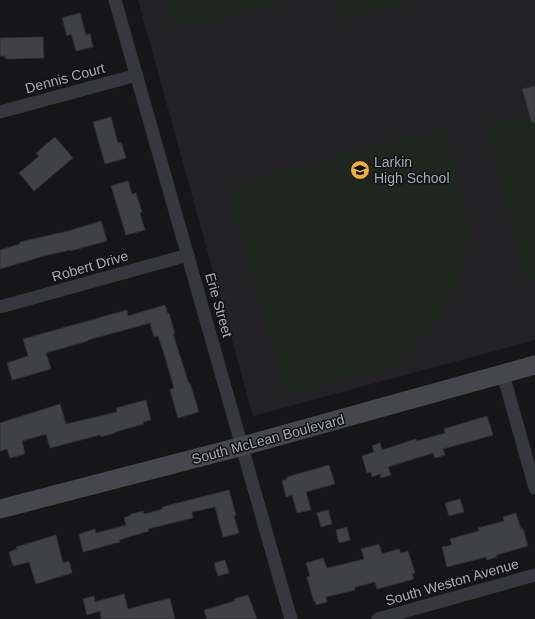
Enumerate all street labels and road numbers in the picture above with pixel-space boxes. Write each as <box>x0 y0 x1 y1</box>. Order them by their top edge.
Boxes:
street label: Dennis Court <box>23 60 107 96</box>
street label: Robert Drive <box>50 247 130 285</box>
street label: Erie Street <box>202 271 236 339</box>
street label: South McLean Boulevard <box>190 411 346 467</box>
street label: South Weston Avenue <box>383 555 521 609</box>

